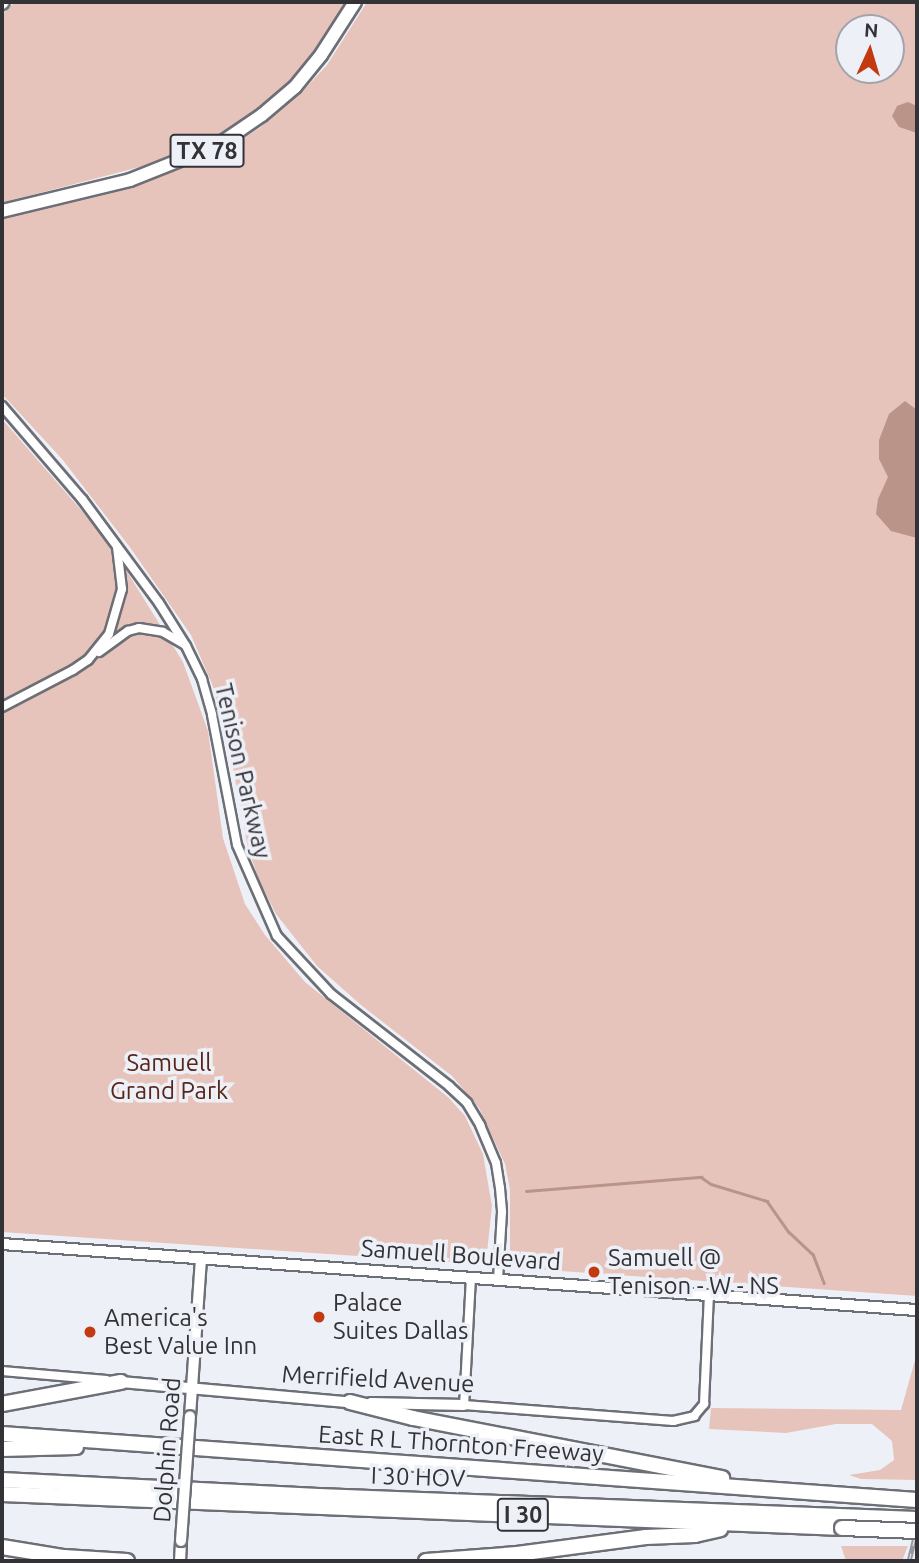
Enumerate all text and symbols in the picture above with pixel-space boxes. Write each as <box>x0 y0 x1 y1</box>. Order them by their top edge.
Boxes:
north arrow <box>835 14 905 84</box>
text: N <box>863 19 879 42</box>
road number: TX 78 <box>168 132 246 170</box>
street label: Tenison Parkway <box>209 681 277 861</box>
park label: Samuell Grand Park <box>110 1049 228 1105</box>
street label: Samuell Boulevard <box>360 1234 562 1276</box>
place label: Samuell @ Tenison - W - NS <box>608 1244 779 1300</box>
marker: Samuell @ Tenison - W - NS <box>586 1264 602 1280</box>
place label: Palace Suites Dallas <box>333 1289 468 1345</box>
place label: America's Best Value Inn <box>104 1304 257 1360</box>
marker: Palace Suites Dallas <box>311 1309 327 1325</box>
marker: America's Best Value Inn <box>82 1324 98 1340</box>
street label: Merrifield Avenue <box>281 1360 475 1398</box>
street label: Dolphin Road <box>148 1376 186 1524</box>
street label: East R L Thornton Freeway <box>317 1420 605 1468</box>
street label: I 30 HOV <box>370 1461 466 1493</box>
road number: I 30 <box>497 1496 549 1534</box>

